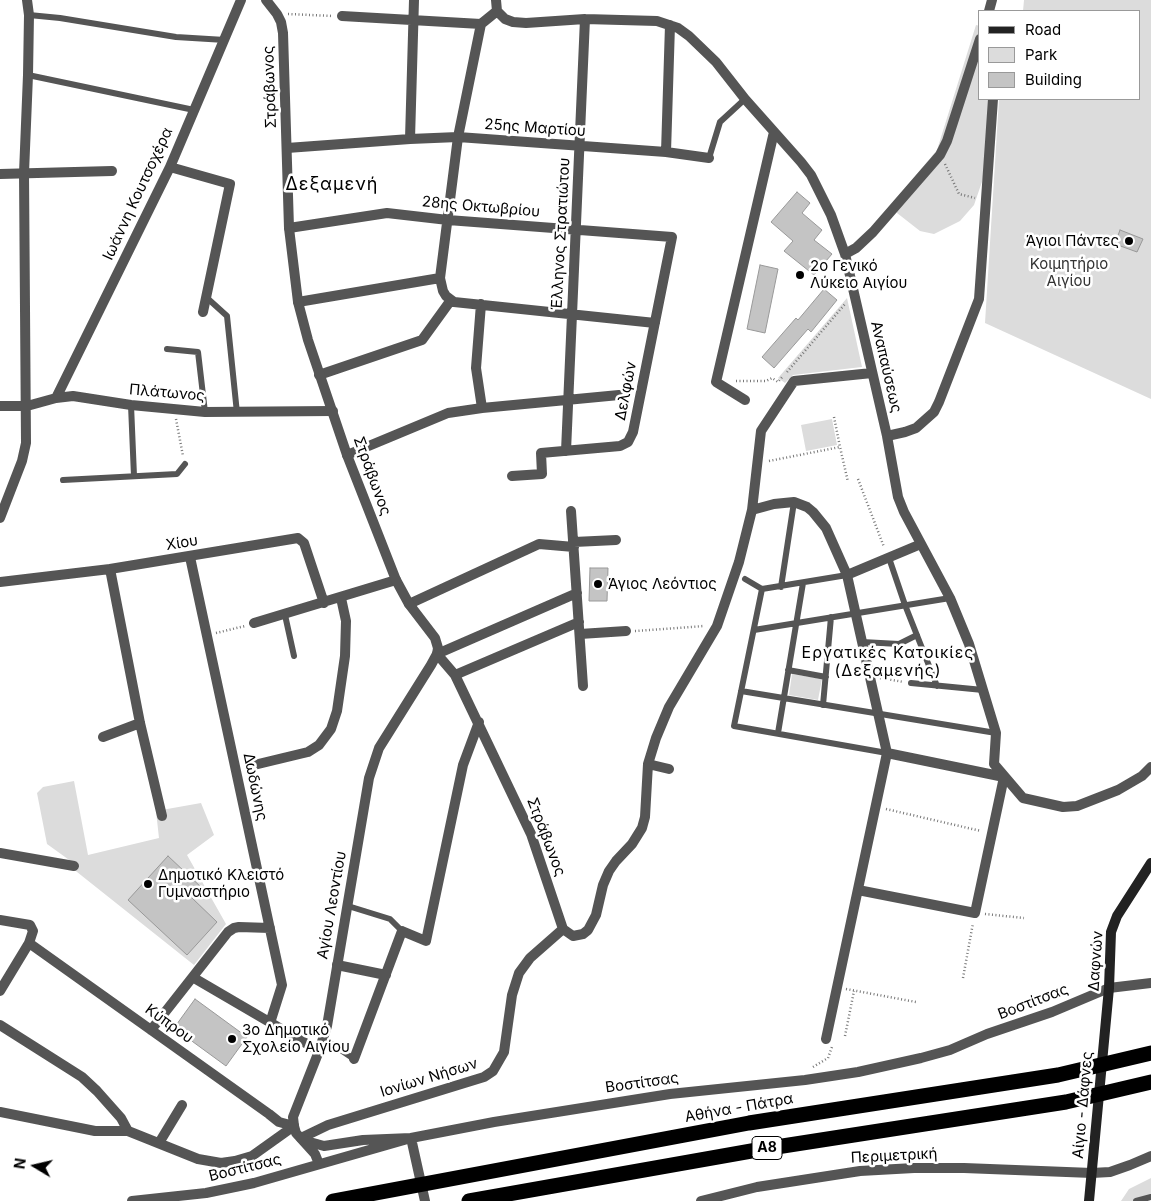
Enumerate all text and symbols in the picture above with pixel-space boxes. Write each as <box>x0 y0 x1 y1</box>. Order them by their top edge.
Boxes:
legend <box>978 10 1141 100</box>
text: Road <box>1025 20 1061 39</box>
street label: Στράβωνος <box>260 45 280 129</box>
text: Park <box>1025 45 1057 64</box>
text: Building <box>1025 70 1082 89</box>
street label: 25ης Μαρτίου <box>484 115 586 141</box>
street label: Ιωάννη Κουτσοχέρα <box>99 125 177 263</box>
street label: Έλληνος Στρατιώτου <box>548 157 574 311</box>
district label: Δεξαμενή <box>285 174 379 196</box>
street label: 28ης Οκτωβρίου <box>421 193 541 221</box>
place label: Άγιοι Πάντες <box>1026 232 1119 250</box>
marker: Άγιοι Πάντες <box>1123 235 1135 247</box>
park label: Κοιμητήριο Αιγίου <box>1030 255 1108 290</box>
place label: 2ο Γενικό Λύκειο Αιγίου <box>810 257 907 292</box>
marker: 2ο Γενικό Λύκειο Αιγίου <box>794 269 806 281</box>
street label: Αναπαύσεως <box>867 319 905 415</box>
street label: Δελφών <box>611 360 641 422</box>
street label: Πλάτωνος <box>128 381 206 405</box>
street label: Στράβωνος <box>349 434 395 518</box>
street label: Χίου <box>165 532 199 554</box>
place label: Άγιος Λεόντιος <box>608 575 717 593</box>
marker: Άγιος Λεόντιος <box>592 578 604 590</box>
district label: Εργατικές Κατοικίες (Δεξαμενής) <box>799 643 977 681</box>
street label: Δωδώνης <box>239 752 271 822</box>
street label: Στράβωνος <box>523 795 569 879</box>
street label: Αγίου Λεοντίου <box>314 850 350 960</box>
place label: Δημοτικό Κλειστό Γυμναστήριο <box>158 866 284 901</box>
marker: Δημοτικό Κλειστό Γυμναστήριο <box>142 878 154 890</box>
street label: Δαφνών <box>1085 930 1107 992</box>
street label: Βοστίτσας <box>995 980 1071 1024</box>
street label: Κύπρου <box>141 1001 197 1047</box>
place label: 3ο Δημοτικό Σχολείο Αιγίου <box>242 1021 350 1056</box>
marker: 3ο Δημοτικό Σχολείο Αιγίου <box>226 1033 238 1045</box>
street label: Αίγιο - Δάφνες <box>1069 1051 1097 1159</box>
street label: Ιονίων Νήσων <box>378 1055 480 1101</box>
street label: Βοστίτσας <box>604 1069 680 1097</box>
street label: Αθήνα - Πάτρα <box>683 1090 795 1126</box>
road number: Α8 <box>752 1136 782 1160</box>
north arrow <box>10 1141 60 1191</box>
street label: Περιμετρική <box>850 1145 938 1167</box>
street label: Βοστίτσας <box>207 1150 283 1186</box>
text: N <box>10 1157 29 1170</box>

